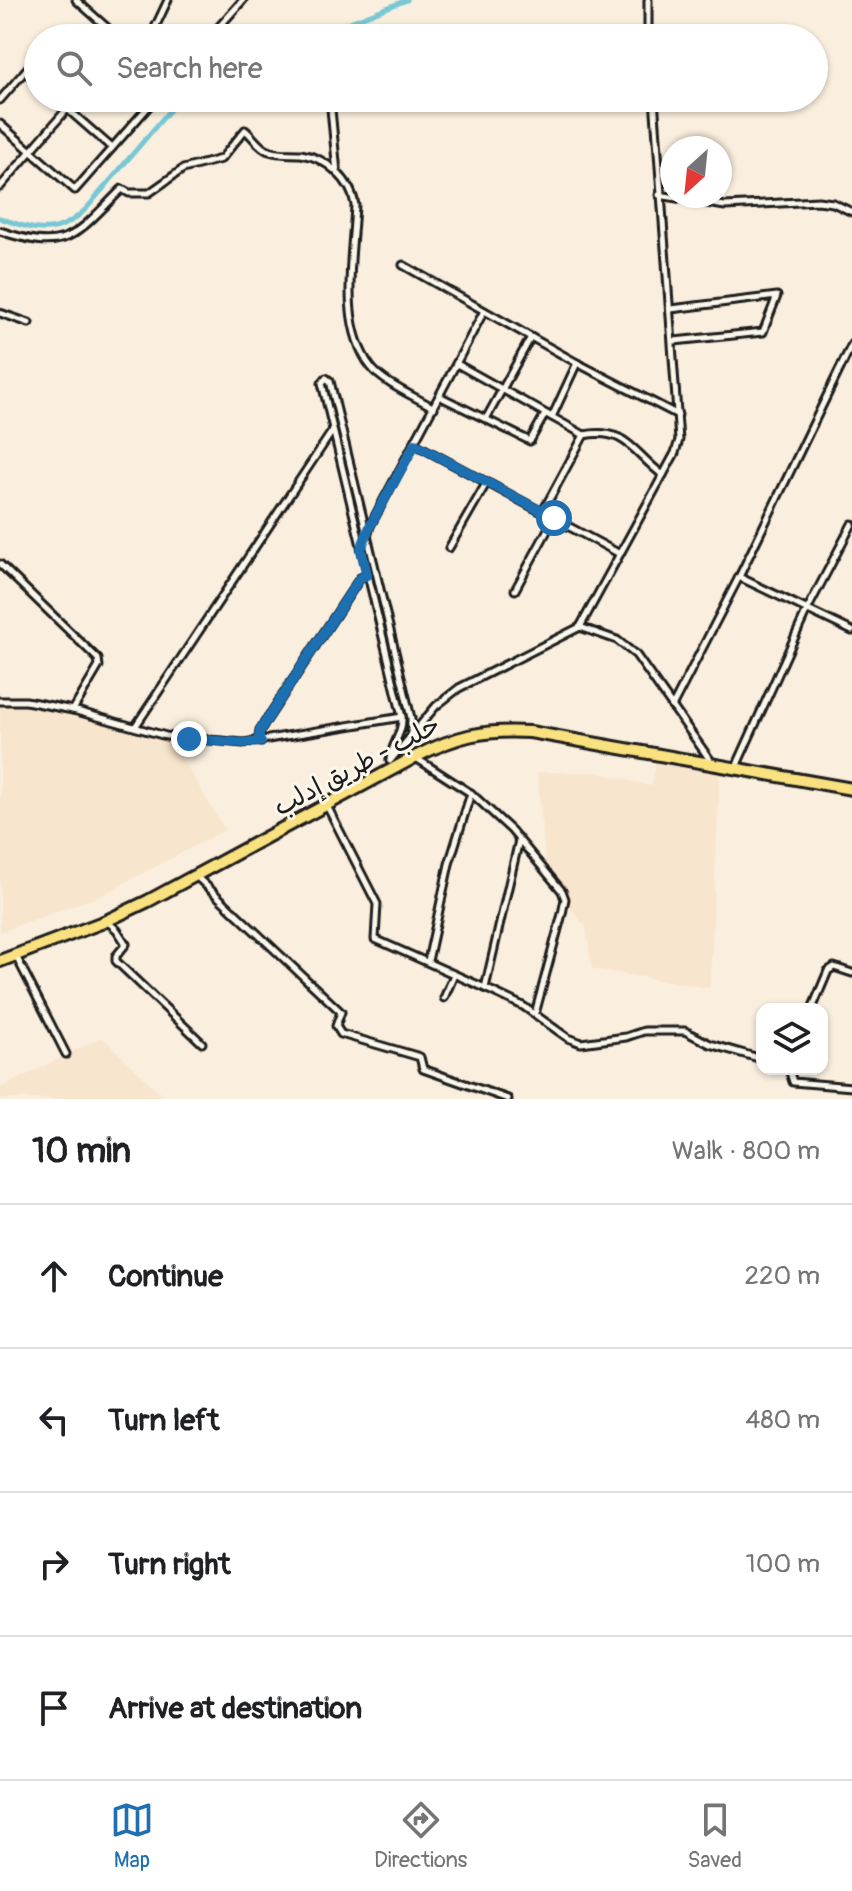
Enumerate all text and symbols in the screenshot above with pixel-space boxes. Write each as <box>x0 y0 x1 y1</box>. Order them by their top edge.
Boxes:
search box <box>24 24 828 112</box>
icon: search <box>52 46 96 90</box>
text: Search here <box>116 50 263 87</box>
north arrow <box>660 136 732 208</box>
route start <box>536 500 572 536</box>
street label: حلب - طريق إدلب <box>268 709 446 823</box>
route end <box>171 721 207 757</box>
map controls <box>756 1003 828 1075</box>
button: layers <box>756 1003 828 1075</box>
text: 10 min <box>32 1130 131 1173</box>
text: Walk · 800 m <box>672 1135 820 1167</box>
icon: ahead <box>32 1254 76 1298</box>
text: Continue <box>108 1258 223 1295</box>
text: 220 m <box>744 1260 820 1292</box>
icon: left <box>32 1398 76 1442</box>
text: Turn left <box>108 1402 219 1439</box>
text: 480 m <box>745 1404 820 1436</box>
icon: right <box>32 1542 76 1586</box>
text: Turn right <box>108 1546 231 1583</box>
text: 100 m <box>746 1548 820 1580</box>
icon: arrive <box>32 1686 76 1730</box>
text: Arrive at destination <box>108 1690 362 1727</box>
tab: Map <box>110 1798 154 1874</box>
tab: Directions <box>374 1798 467 1874</box>
tab: Saved <box>687 1798 742 1874</box>

